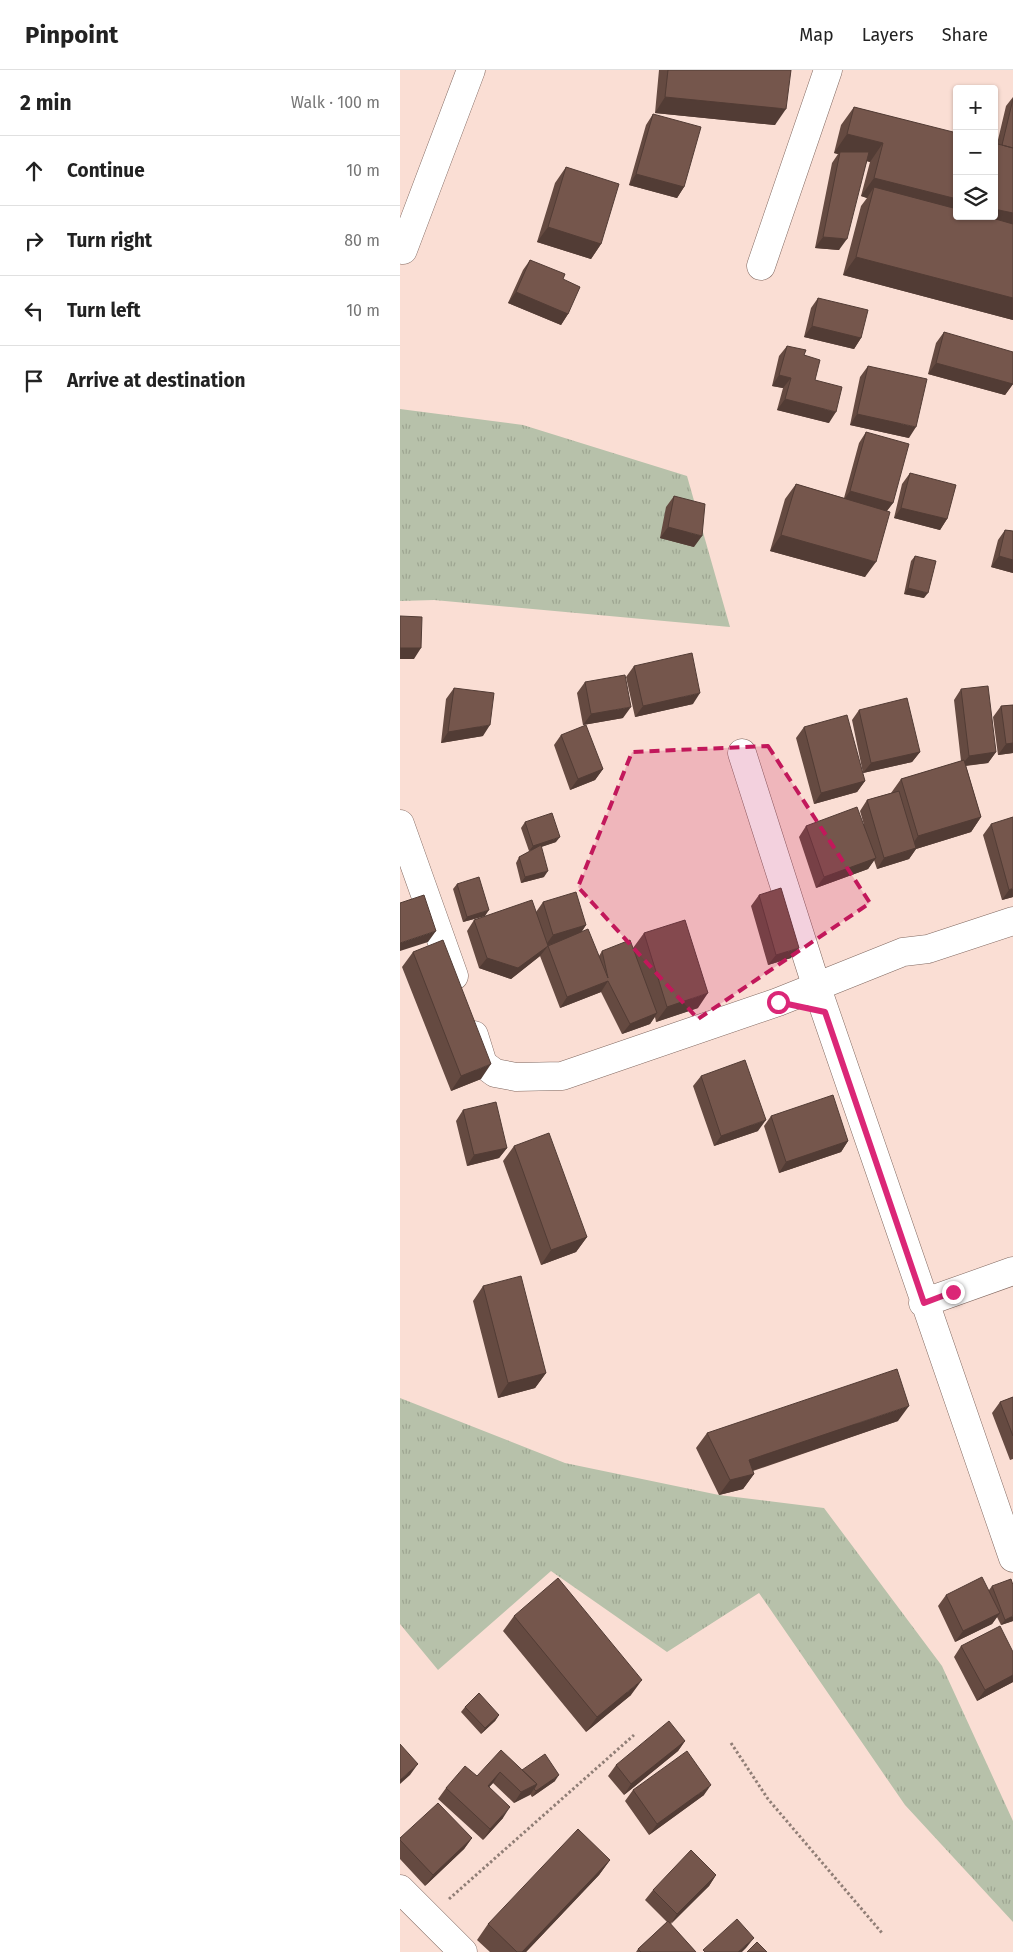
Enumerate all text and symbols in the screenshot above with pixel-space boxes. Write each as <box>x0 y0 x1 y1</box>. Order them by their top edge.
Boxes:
text: Pinpoint <box>25 21 118 49</box>
text: Map <box>799 24 834 46</box>
text: Layers <box>862 24 914 46</box>
text: Share <box>942 24 988 46</box>
map controls <box>953 85 998 220</box>
button: + <box>953 85 998 130</box>
text: 2 min <box>20 90 72 116</box>
text: Walk · 100 m <box>291 93 380 112</box>
button: − <box>953 130 998 175</box>
icon: ahead <box>20 157 48 185</box>
text: Continue <box>67 159 145 182</box>
text: 10 m <box>346 161 380 180</box>
button: layers <box>953 175 998 220</box>
icon: right <box>20 227 48 255</box>
text: Turn right <box>67 229 152 252</box>
text: 80 m <box>344 231 380 250</box>
icon: left <box>20 297 48 325</box>
text: Turn left <box>67 299 141 322</box>
text: 10 m <box>346 301 380 320</box>
icon: arrive <box>20 367 48 395</box>
text: Arrive at destination <box>67 369 246 392</box>
route start <box>767 991 790 1014</box>
route end <box>942 1281 965 1304</box>

